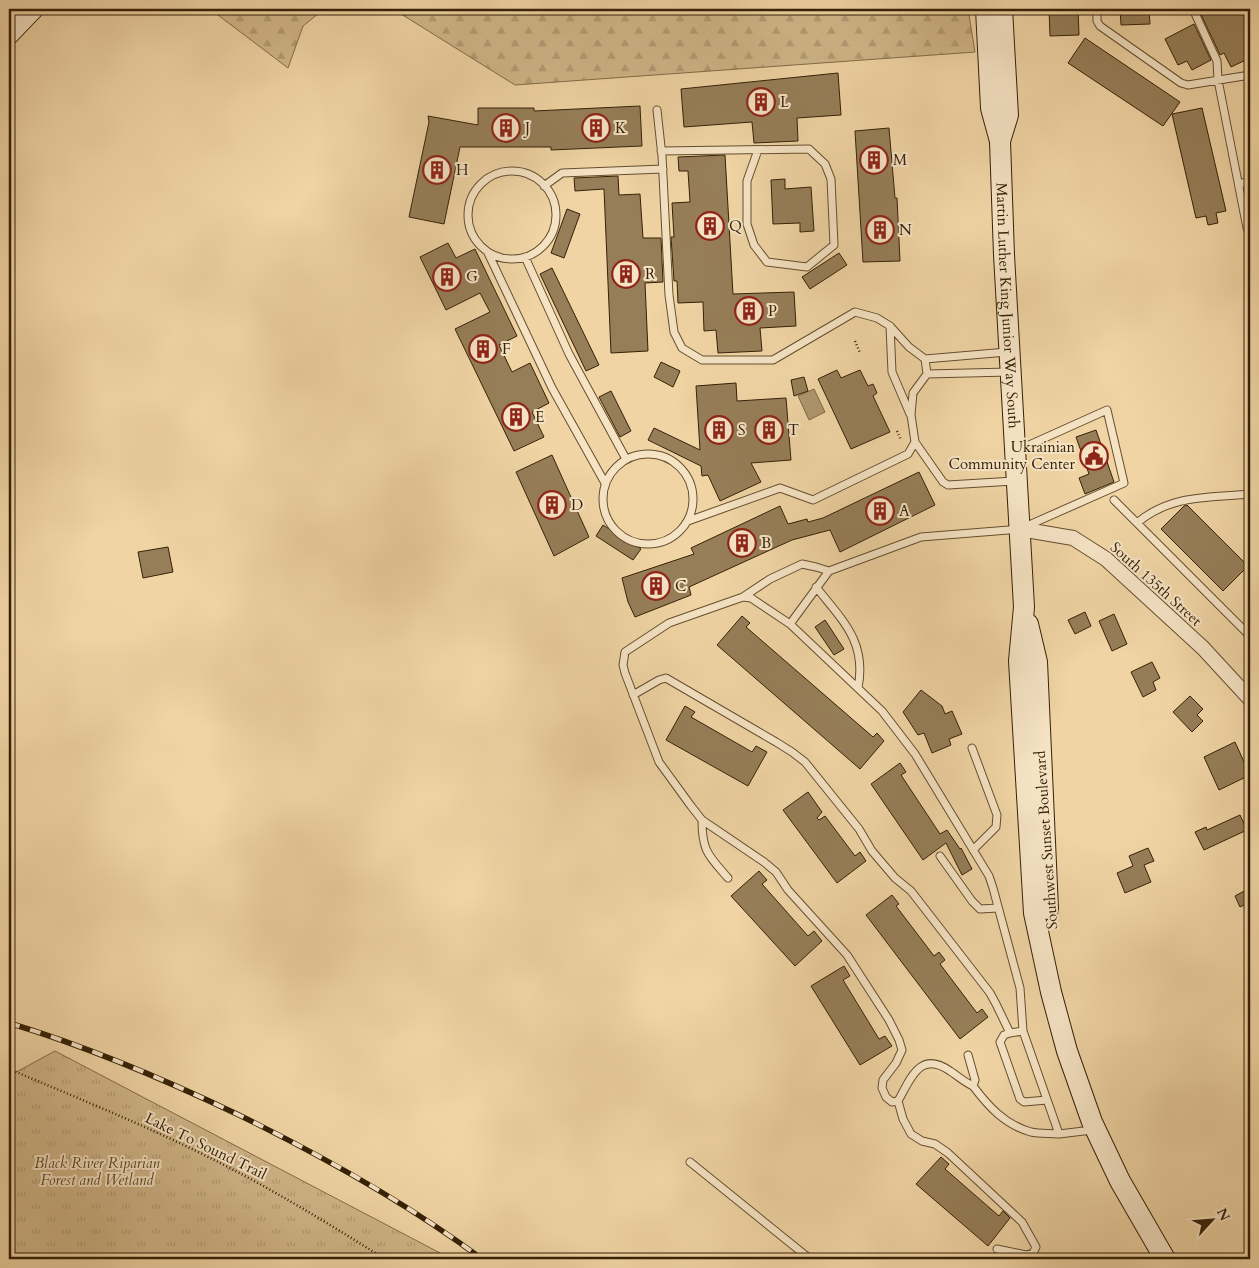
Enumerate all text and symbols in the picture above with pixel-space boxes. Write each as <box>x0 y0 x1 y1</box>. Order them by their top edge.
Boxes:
building icon: L <box>746 87 776 117</box>
place label: L <box>780 92 790 112</box>
building icon: J <box>491 113 521 143</box>
building icon: K <box>581 113 611 143</box>
place label: J <box>523 118 530 138</box>
place label: K <box>615 118 627 138</box>
building icon: M <box>859 145 889 175</box>
place label: M <box>893 150 907 170</box>
building icon: H <box>422 155 452 185</box>
place label: H <box>456 160 469 180</box>
street label: Martin Luther King Junior Way South <box>991 182 1024 430</box>
building icon: Q <box>695 211 725 241</box>
building icon: N <box>865 215 895 245</box>
place label: Q <box>729 216 742 236</box>
place label: N <box>899 220 912 240</box>
building icon: R <box>611 259 641 289</box>
building icon: G <box>432 262 462 292</box>
place label: R <box>645 264 656 284</box>
place label: G <box>466 267 478 287</box>
building icon: P <box>734 296 764 326</box>
place label: P <box>768 301 777 321</box>
building icon: F <box>468 334 498 364</box>
place label: F <box>502 339 511 359</box>
building icon: E <box>501 402 531 432</box>
place label: E <box>535 407 544 427</box>
building icon: S <box>704 415 734 445</box>
building icon: T <box>754 415 784 445</box>
place label: S <box>738 420 746 440</box>
place label: T <box>788 420 799 440</box>
place label: Ukrainian Community Center <box>949 437 1076 474</box>
public building icon: Ukrainian Community Center <box>1079 441 1109 471</box>
building icon: D <box>537 490 567 520</box>
place label: D <box>571 495 583 515</box>
building icon: A <box>865 496 895 526</box>
place label: A <box>899 501 910 521</box>
building icon: B <box>727 528 757 558</box>
place label: B <box>761 533 771 553</box>
street label: South 135th Street <box>1106 537 1206 631</box>
building icon: C <box>641 571 671 601</box>
place label: C <box>675 576 686 596</box>
street label: Southwest Sunset Boulevard <box>1030 750 1062 930</box>
street label: Lake To Sound Trail <box>142 1108 270 1184</box>
park label: Black River Riparian Forest and Wetland <box>34 1153 160 1190</box>
north arrow <box>1186 1196 1236 1246</box>
text: N <box>1212 1205 1234 1224</box>

